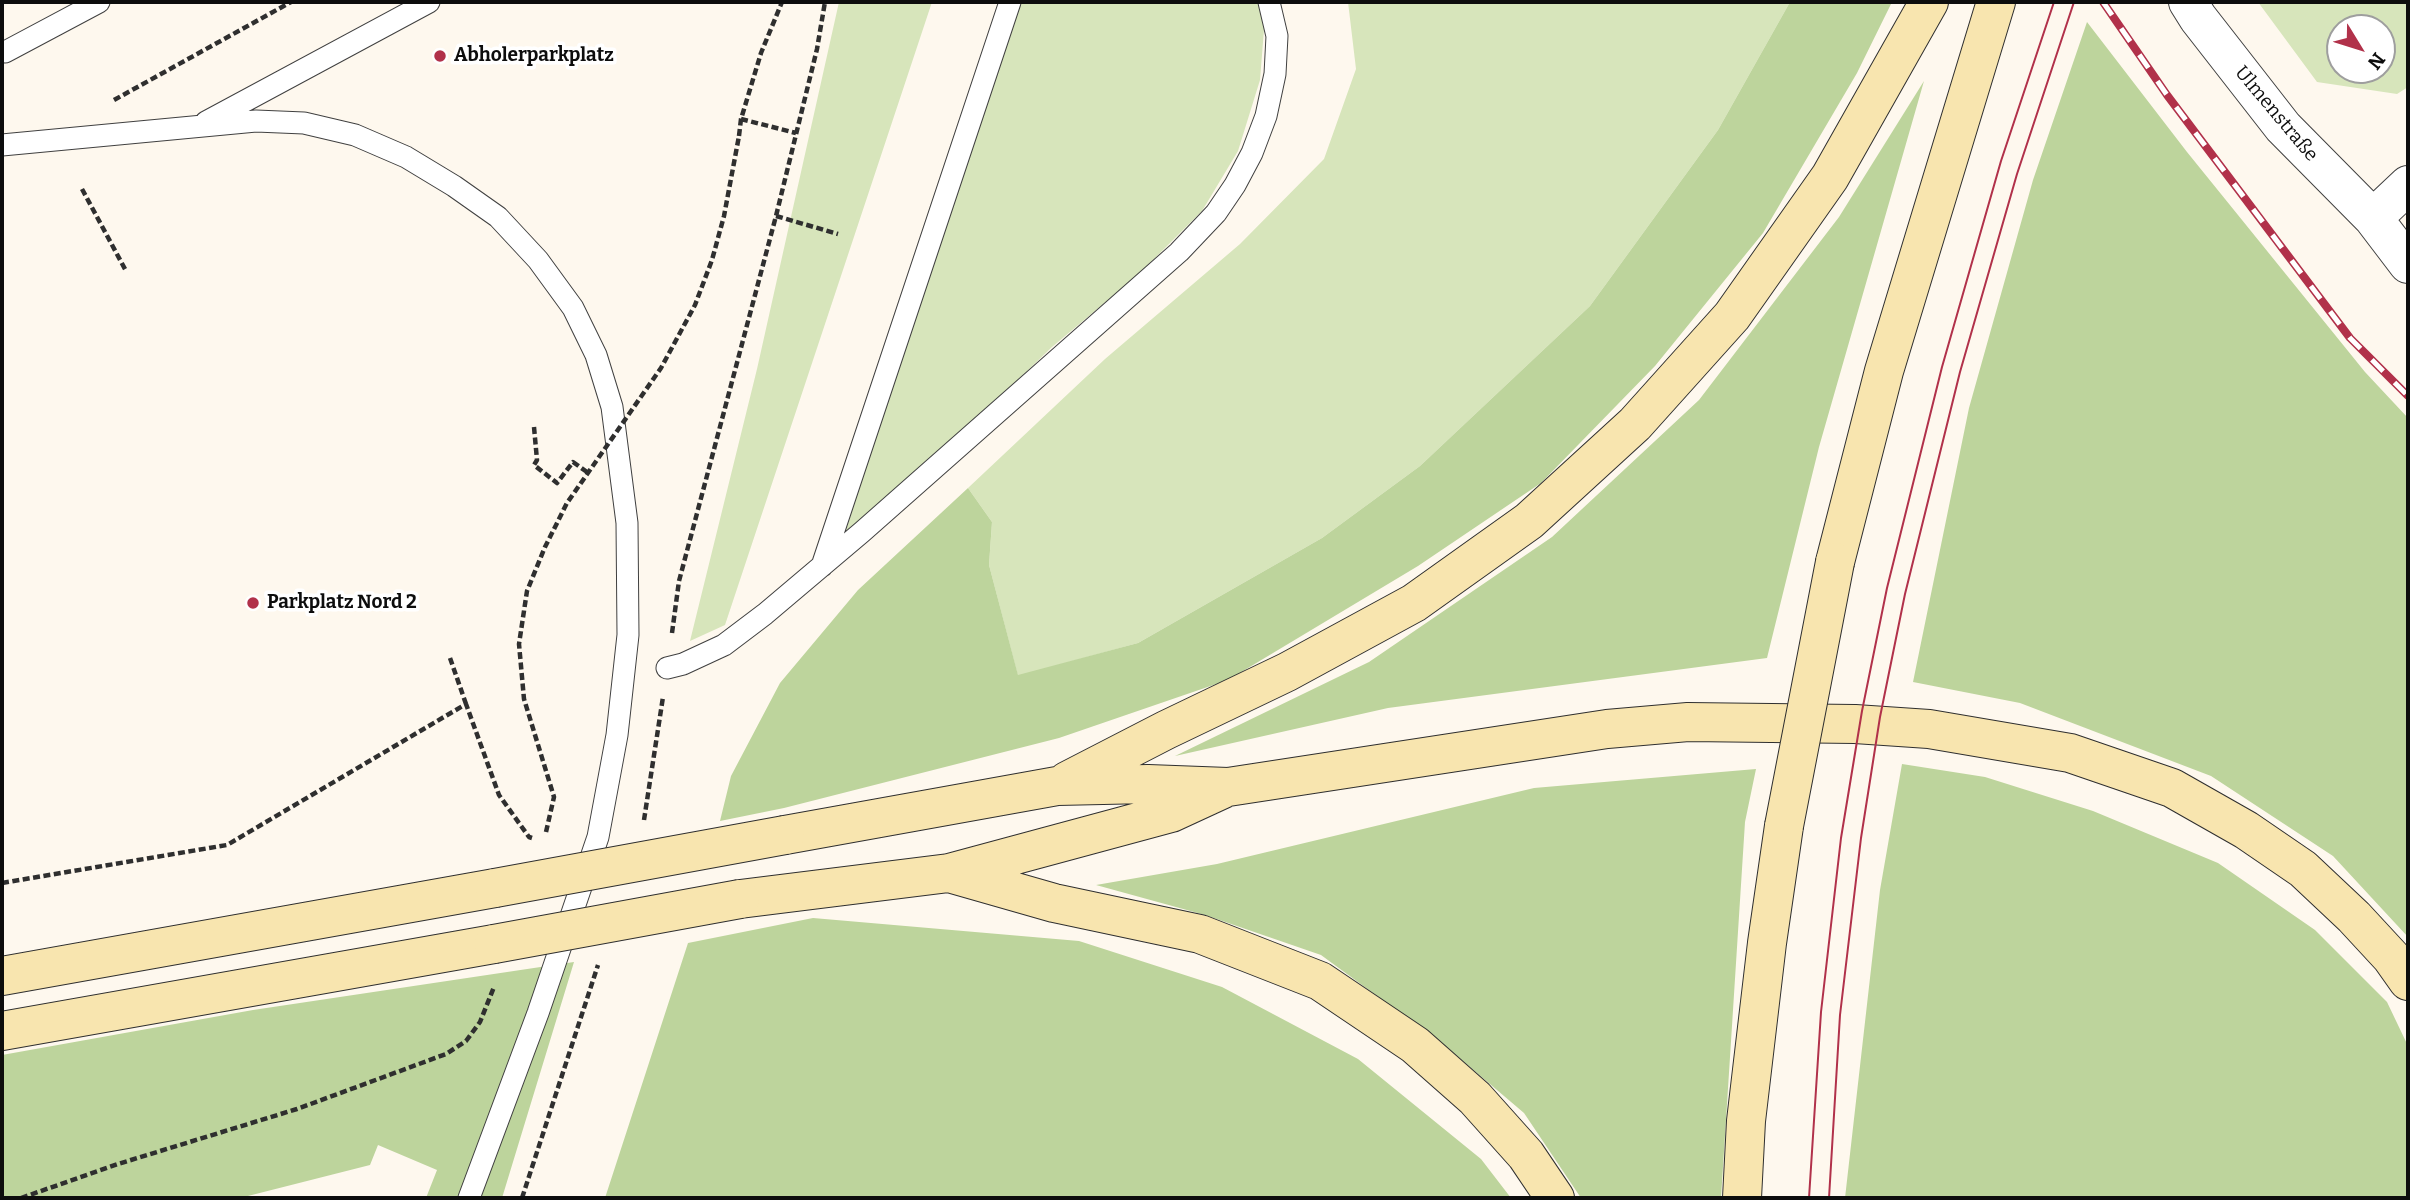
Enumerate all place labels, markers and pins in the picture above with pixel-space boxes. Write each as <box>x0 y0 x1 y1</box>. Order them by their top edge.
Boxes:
place label: Abholerparkplatz <box>454 45 614 67</box>
marker: Abholerparkplatz <box>432 48 448 64</box>
place label: Parkplatz Nord 2 <box>267 592 417 614</box>
marker: Parkplatz Nord 2 <box>245 595 261 611</box>

